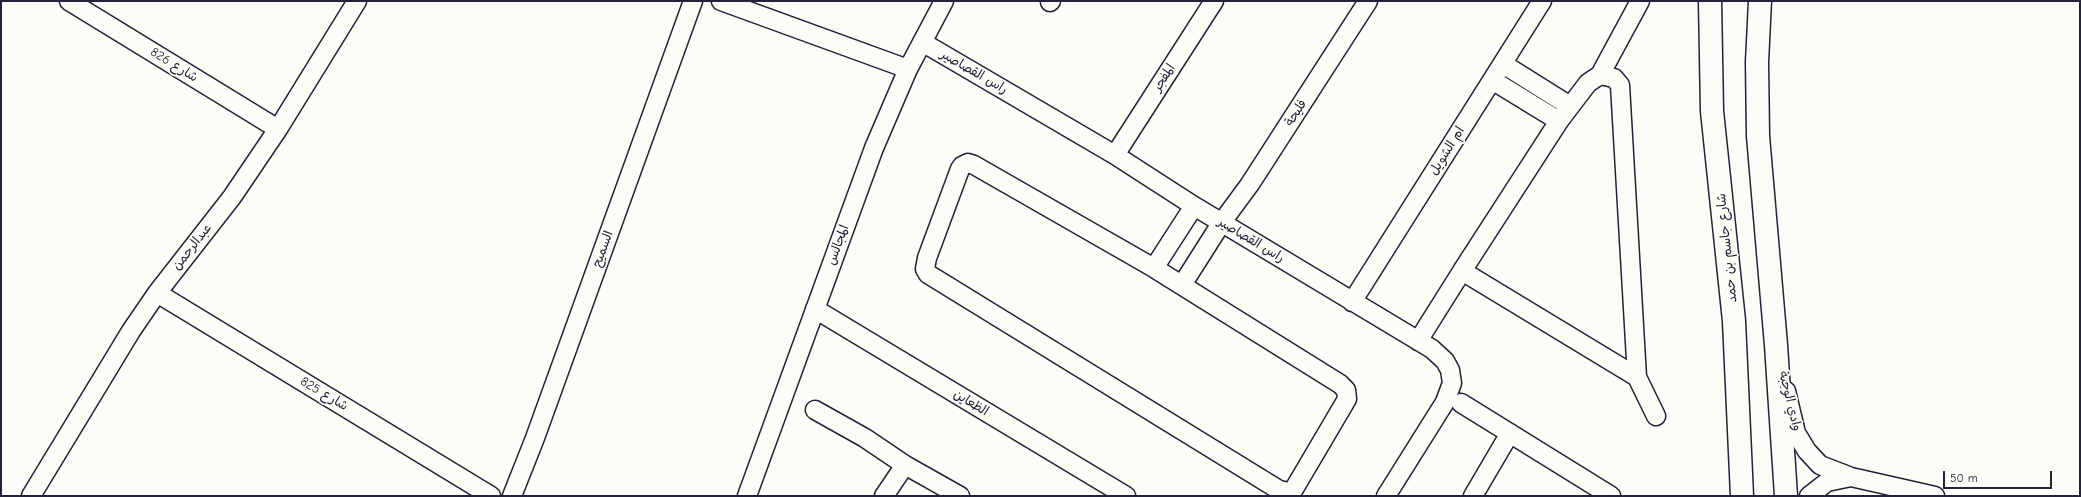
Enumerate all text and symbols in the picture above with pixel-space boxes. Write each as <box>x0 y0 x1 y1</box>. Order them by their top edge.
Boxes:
street label: شارع 826 <box>147 44 201 86</box>
street label: راس القصاصير <box>938 47 1010 97</box>
street label: المفجر <box>1149 61 1179 95</box>
street label: فليحة <box>1282 97 1310 129</box>
street label: ام الشويل <box>1426 124 1468 178</box>
street label: شارع جاسم بن حمد <box>1713 192 1741 304</box>
street label: راس القصاصير <box>1215 214 1287 266</box>
street label: عبدالرحمن <box>169 221 215 273</box>
street label: المجالس <box>824 223 852 267</box>
street label: السميح <box>589 229 617 269</box>
street label: وادي الوجبة <box>1775 369 1805 433</box>
street label: شارع 825 <box>297 374 351 414</box>
street label: الظعاين <box>951 387 991 419</box>
scale bar <box>1945 463 2054 489</box>
text: 50 m <box>1950 471 1978 485</box>

